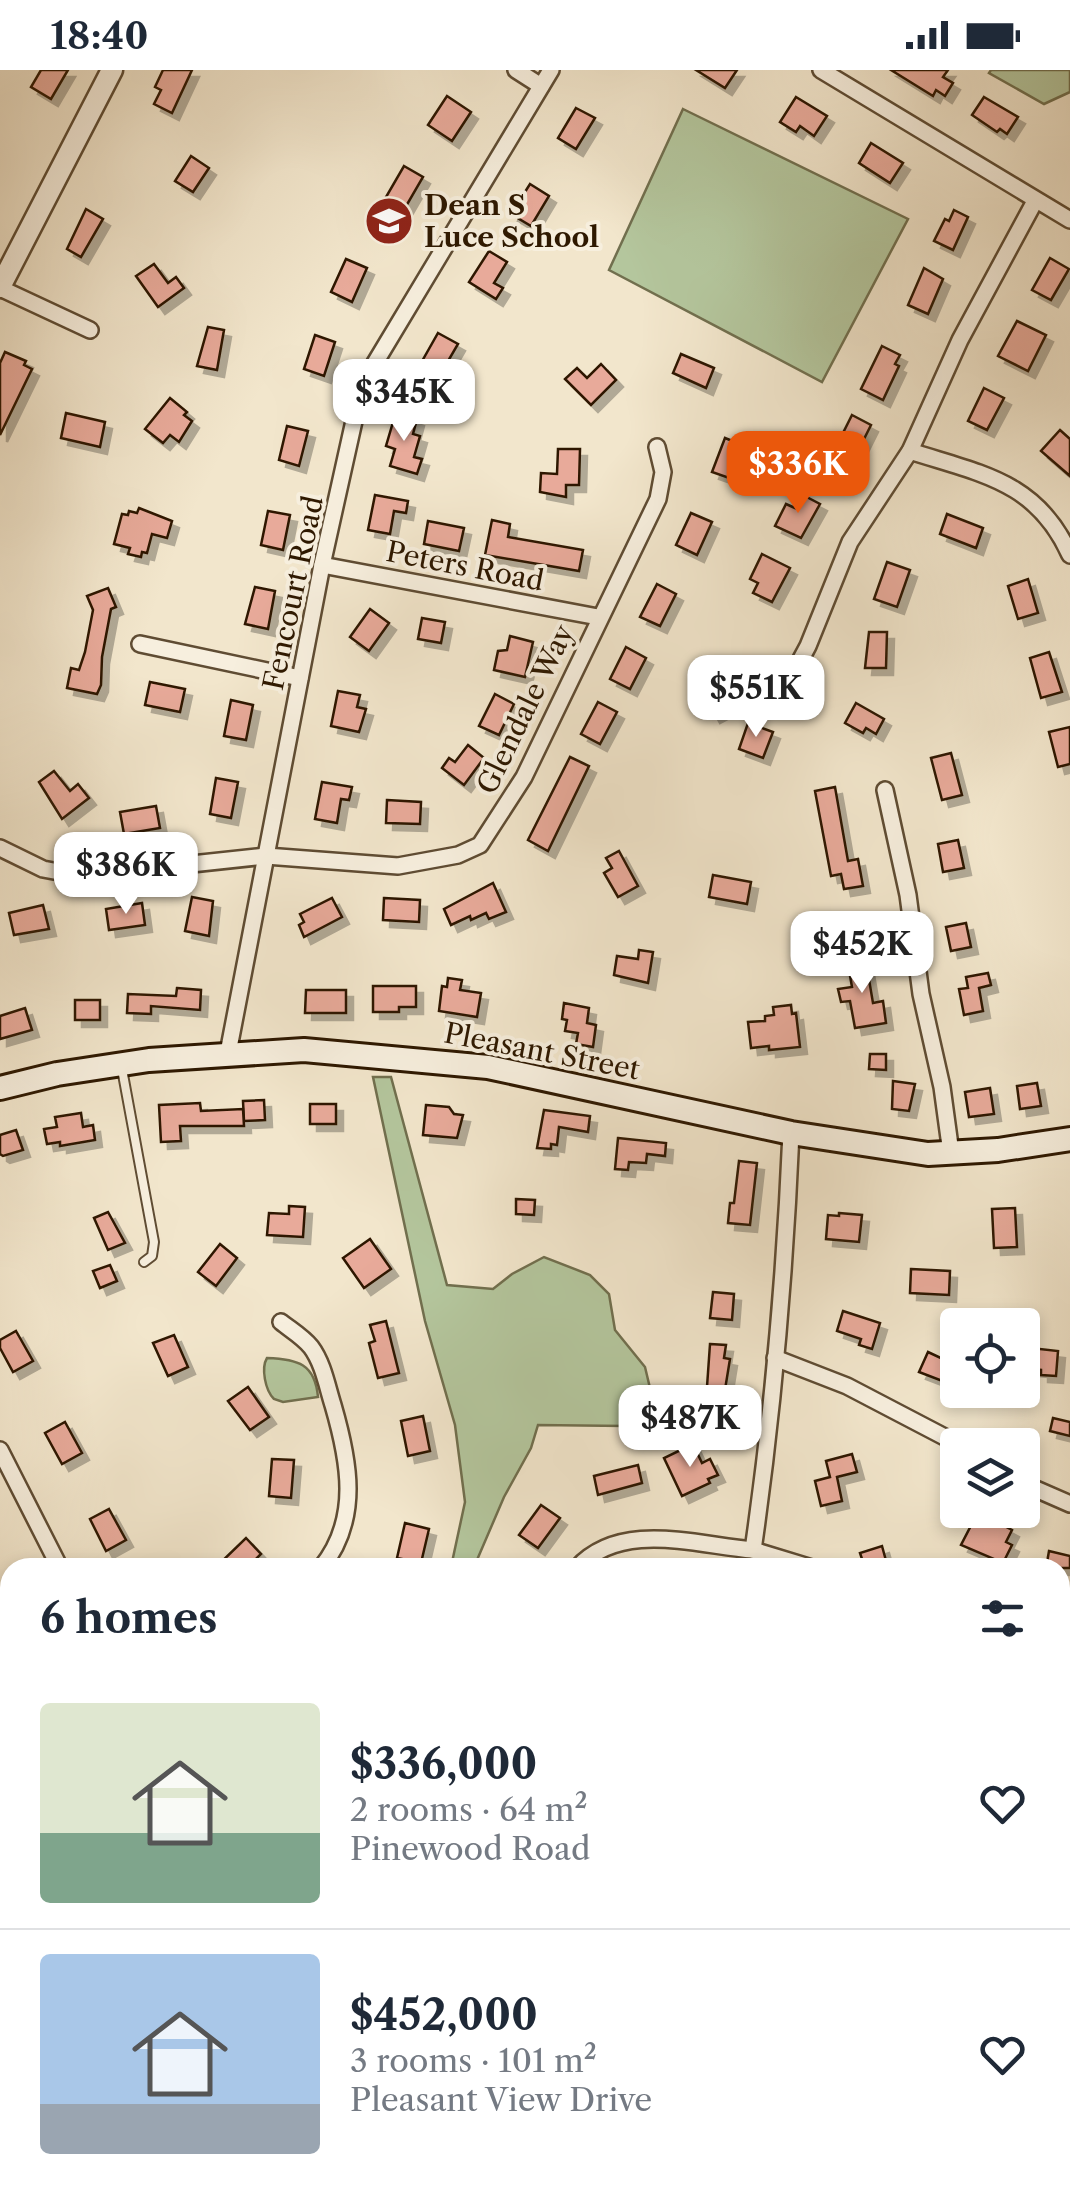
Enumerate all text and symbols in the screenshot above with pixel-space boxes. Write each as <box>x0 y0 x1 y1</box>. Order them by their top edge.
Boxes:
text: 18:40 <box>50 12 149 59</box>
place label: Dean S Luce School <box>424 188 599 254</box>
school or university icon: Dean S Luce School <box>363 195 415 247</box>
pin: $345K <box>334 359 474 444</box>
text: $345K <box>355 372 453 411</box>
pin: $336K <box>728 431 868 516</box>
text: $336K <box>749 444 847 483</box>
street label: Fencourt Road <box>256 493 330 693</box>
street label: Peters Road <box>383 534 547 598</box>
street label: Glendale Way <box>469 618 581 799</box>
pin: $551K <box>686 655 826 740</box>
text: $551K <box>709 668 803 707</box>
pin: $386K <box>56 832 196 917</box>
text: $386K <box>76 845 176 884</box>
pin: $452K <box>792 911 932 996</box>
text: $452K <box>813 924 911 963</box>
street label: Pleasant Street <box>441 1015 643 1087</box>
map controls <box>940 1308 1040 1528</box>
button: locate <box>940 1308 1040 1408</box>
pin: $487K <box>620 1385 760 1470</box>
text: $487K <box>641 1398 739 1437</box>
button: layers <box>940 1428 1040 1528</box>
icon: filters <box>975 1591 1030 1646</box>
text: 6 homes <box>40 1592 218 1644</box>
text: $336,000 <box>350 1738 537 1790</box>
icon: home <box>120 1743 240 1863</box>
icon: heart <box>975 1776 1030 1831</box>
text: 2 rooms · 64 m² <box>350 1790 588 1829</box>
text: Pinewood Road <box>350 1829 590 1868</box>
text: $452,000 <box>350 1989 538 2041</box>
icon: home <box>120 1994 240 2114</box>
icon: heart <box>975 2027 1030 2082</box>
text: 3 rooms · 101 m² <box>350 2041 597 2080</box>
text: Pleasant View Drive <box>350 2080 652 2119</box>

